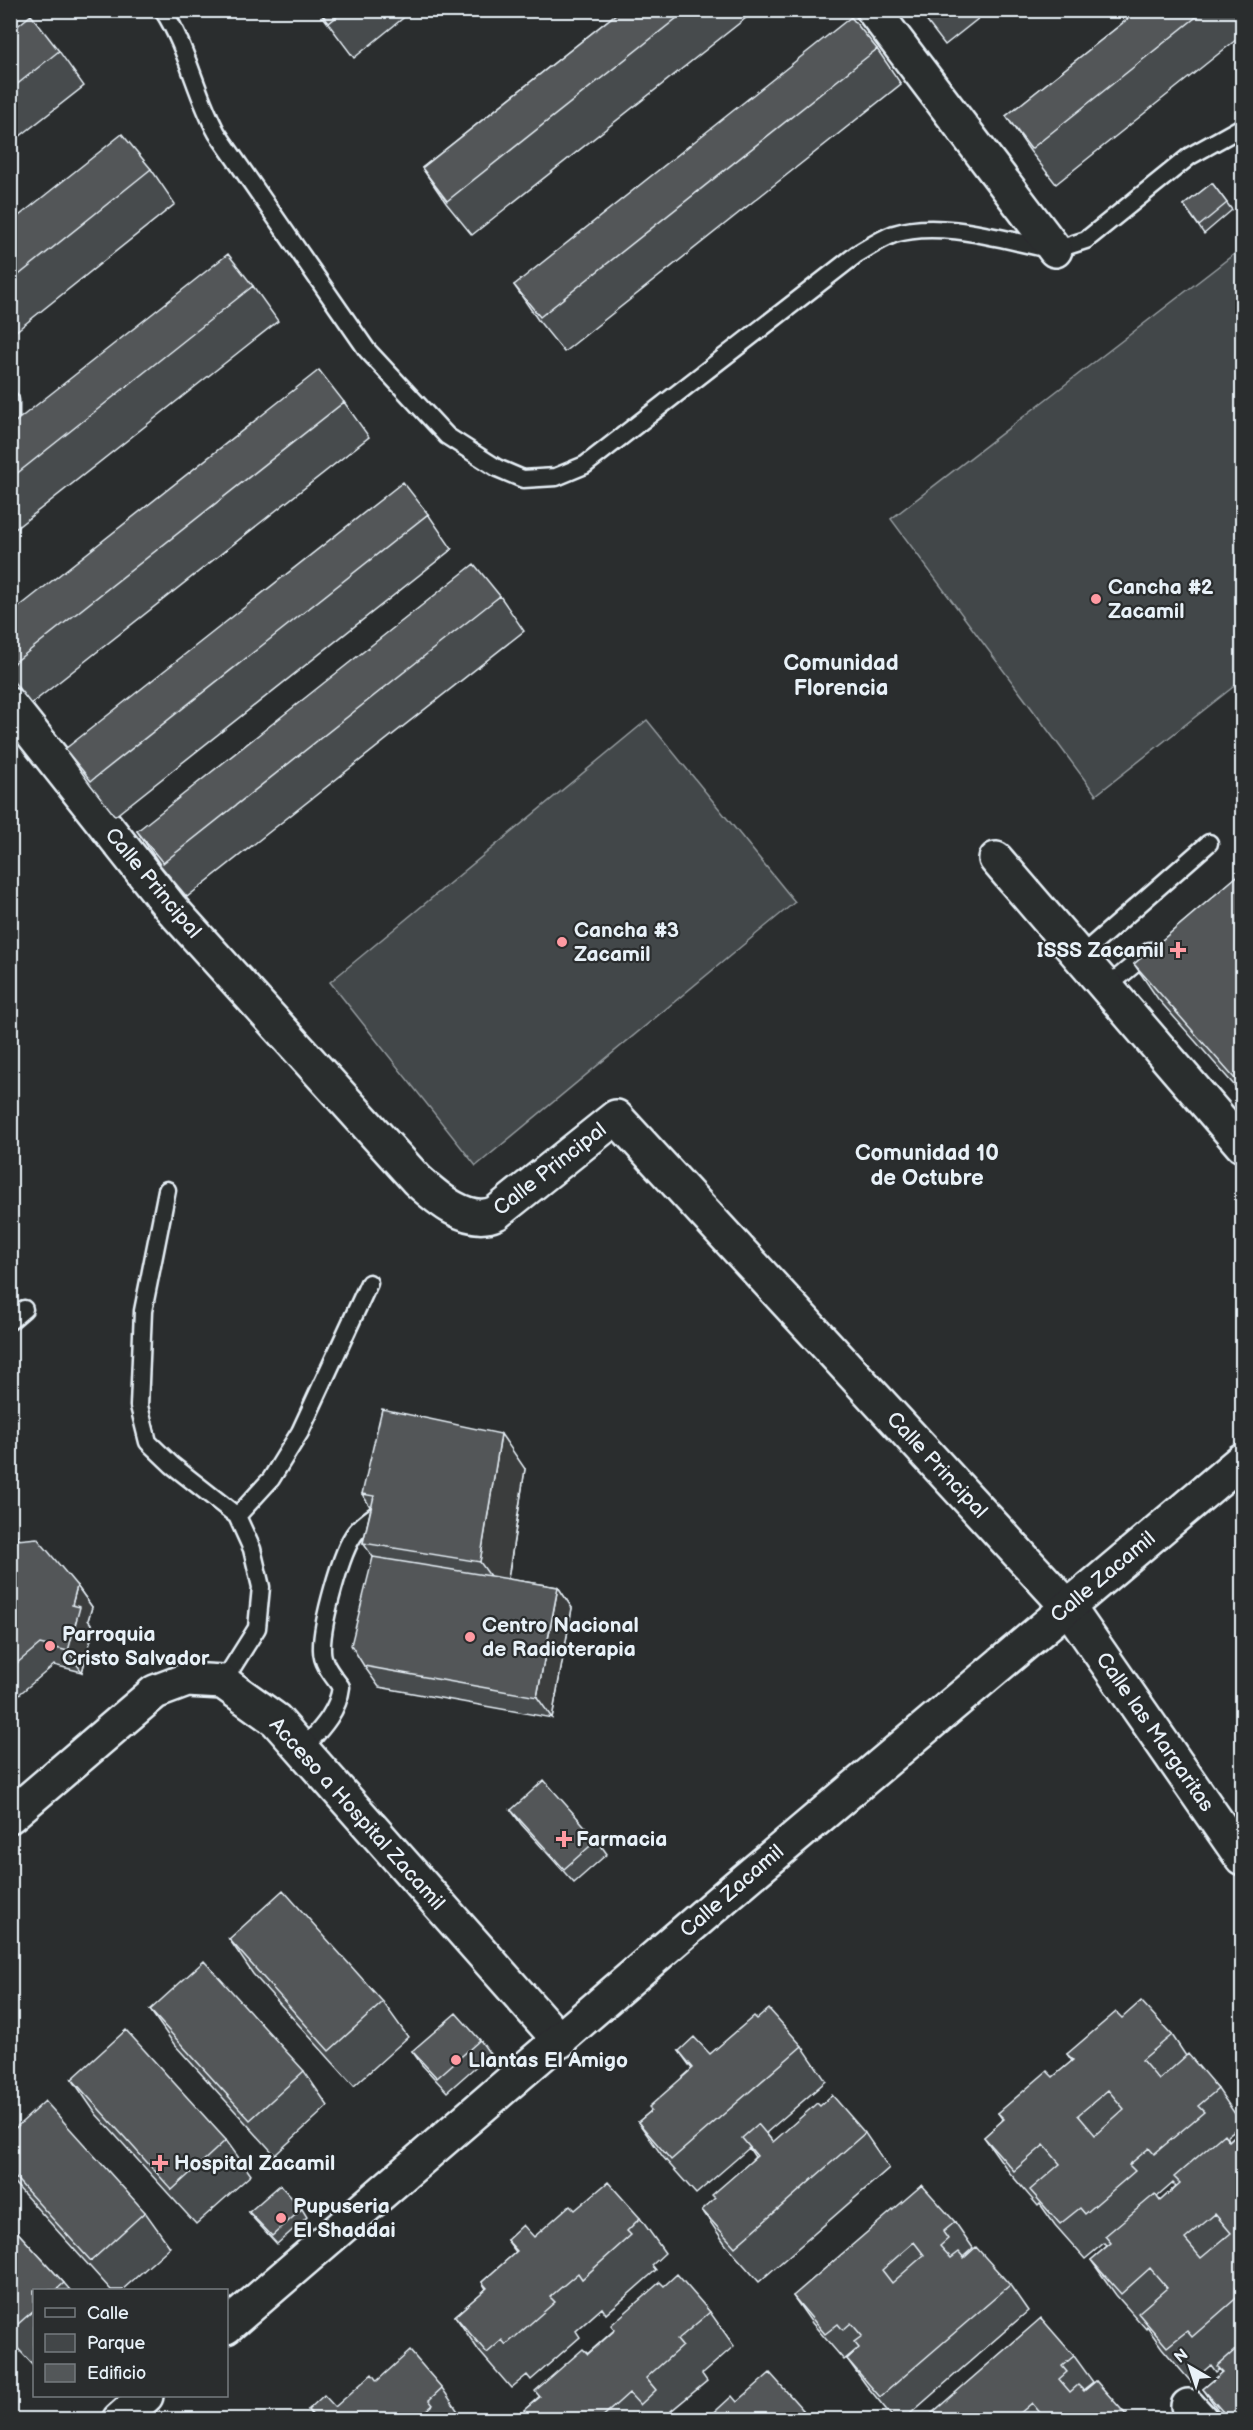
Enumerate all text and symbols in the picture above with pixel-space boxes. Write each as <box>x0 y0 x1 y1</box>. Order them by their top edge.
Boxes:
place label: Cancha #2 Zacamil <box>1108 575 1214 624</box>
marker: Cancha #2 Zacamil <box>1089 592 1103 606</box>
district label: Comunidad Florencia <box>783 650 899 702</box>
street label: Calle Principal <box>100 823 206 943</box>
place label: Cancha #3 Zacamil <box>574 918 679 967</box>
marker: Cancha #3 Zacamil <box>555 935 569 949</box>
place label: ISSS Zacamil <box>1036 938 1164 963</box>
marker: ISSS Zacamil <box>1169 941 1187 959</box>
street label: Calle Principal <box>489 1117 611 1221</box>
district label: Comunidad 10 de Octubre <box>855 1140 999 1192</box>
street label: Calle Principal <box>881 1407 993 1523</box>
street label: Calle Zacamil <box>1046 1526 1160 1628</box>
place label: Centro Nacional de Radioterapia <box>482 1613 639 1662</box>
place label: Parroquia Cristo Salvador <box>62 1622 210 1671</box>
marker: Centro Nacional de Radioterapia <box>463 1630 477 1644</box>
marker: Parroquia Cristo Salvador <box>43 1639 57 1653</box>
street label: Calle las Margaritas <box>1091 1648 1219 1816</box>
street label: Acceso a Hospital Zacamil <box>264 1713 450 1915</box>
place label: Farmacia <box>576 1827 667 1852</box>
marker: Farmacia <box>557 1832 571 1846</box>
street label: Calle Zacamil <box>675 1839 789 1943</box>
place label: Llantas El Amigo <box>468 2048 628 2073</box>
marker: Llantas El Amigo <box>449 2053 463 2067</box>
place label: Hospital Zacamil <box>174 2151 335 2176</box>
marker: Hospital Zacamil <box>151 2154 169 2172</box>
place label: Pupuseria El Shaddai <box>293 2194 396 2243</box>
marker: Pupuseria El Shaddai <box>274 2211 288 2225</box>
legend <box>33 2289 228 2397</box>
text: Calle <box>87 2303 129 2324</box>
text: Parque <box>87 2333 145 2354</box>
north arrow <box>1160 2337 1220 2397</box>
text: N <box>1171 2345 1192 2368</box>
text: Edificio <box>87 2363 146 2384</box>

